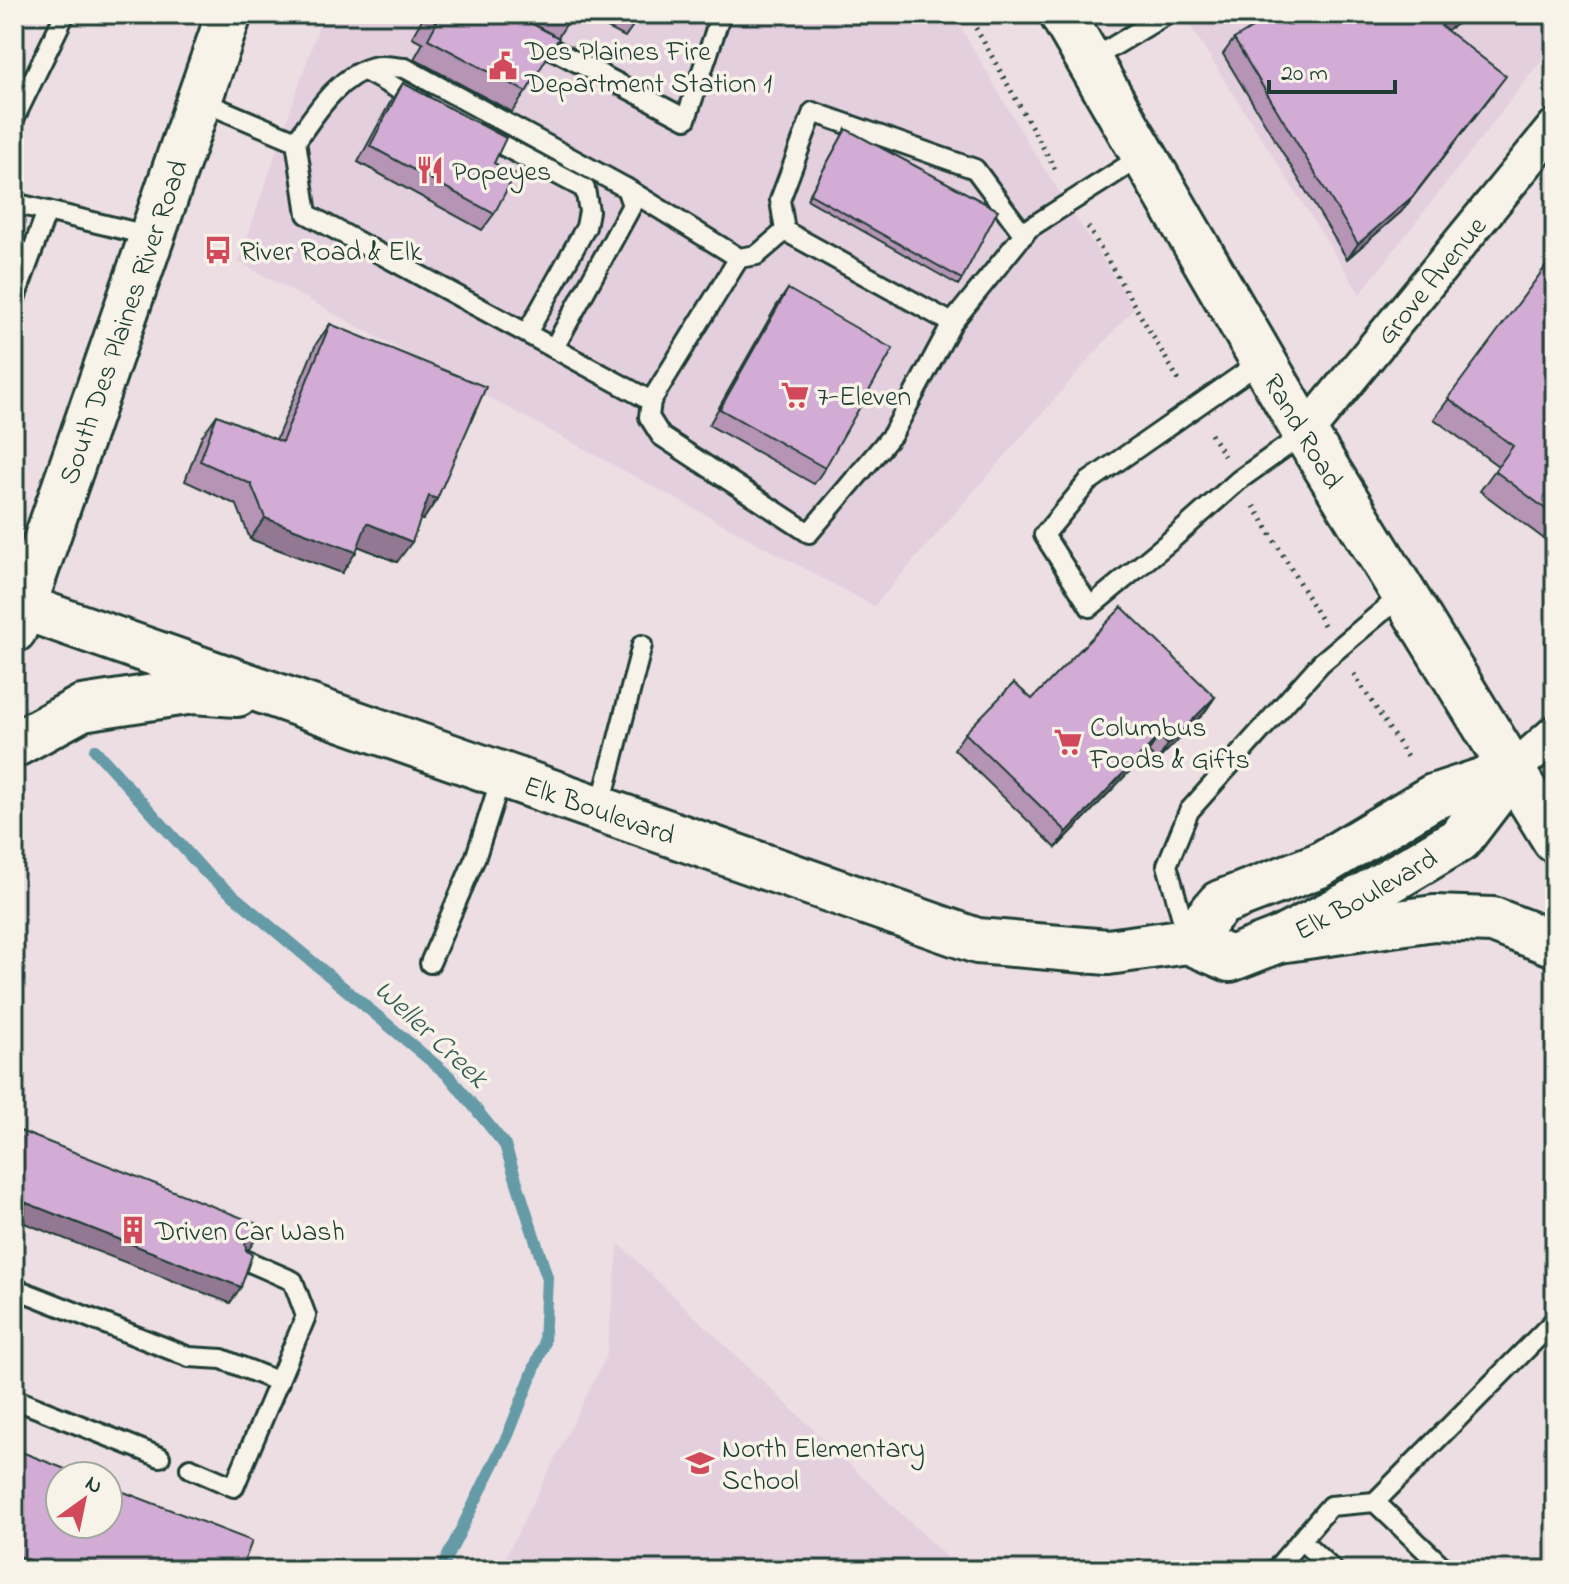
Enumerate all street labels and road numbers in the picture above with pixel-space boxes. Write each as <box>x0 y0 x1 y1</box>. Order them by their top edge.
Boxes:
street label: South Des Plaines River Road <box>50 155 201 491</box>
street label: Grove Avenue <box>1368 208 1498 355</box>
street label: Rand Road <box>1251 367 1352 498</box>
street label: Elk Boulevard <box>517 767 680 858</box>
street label: Elk Boulevard <box>1288 840 1446 953</box>

